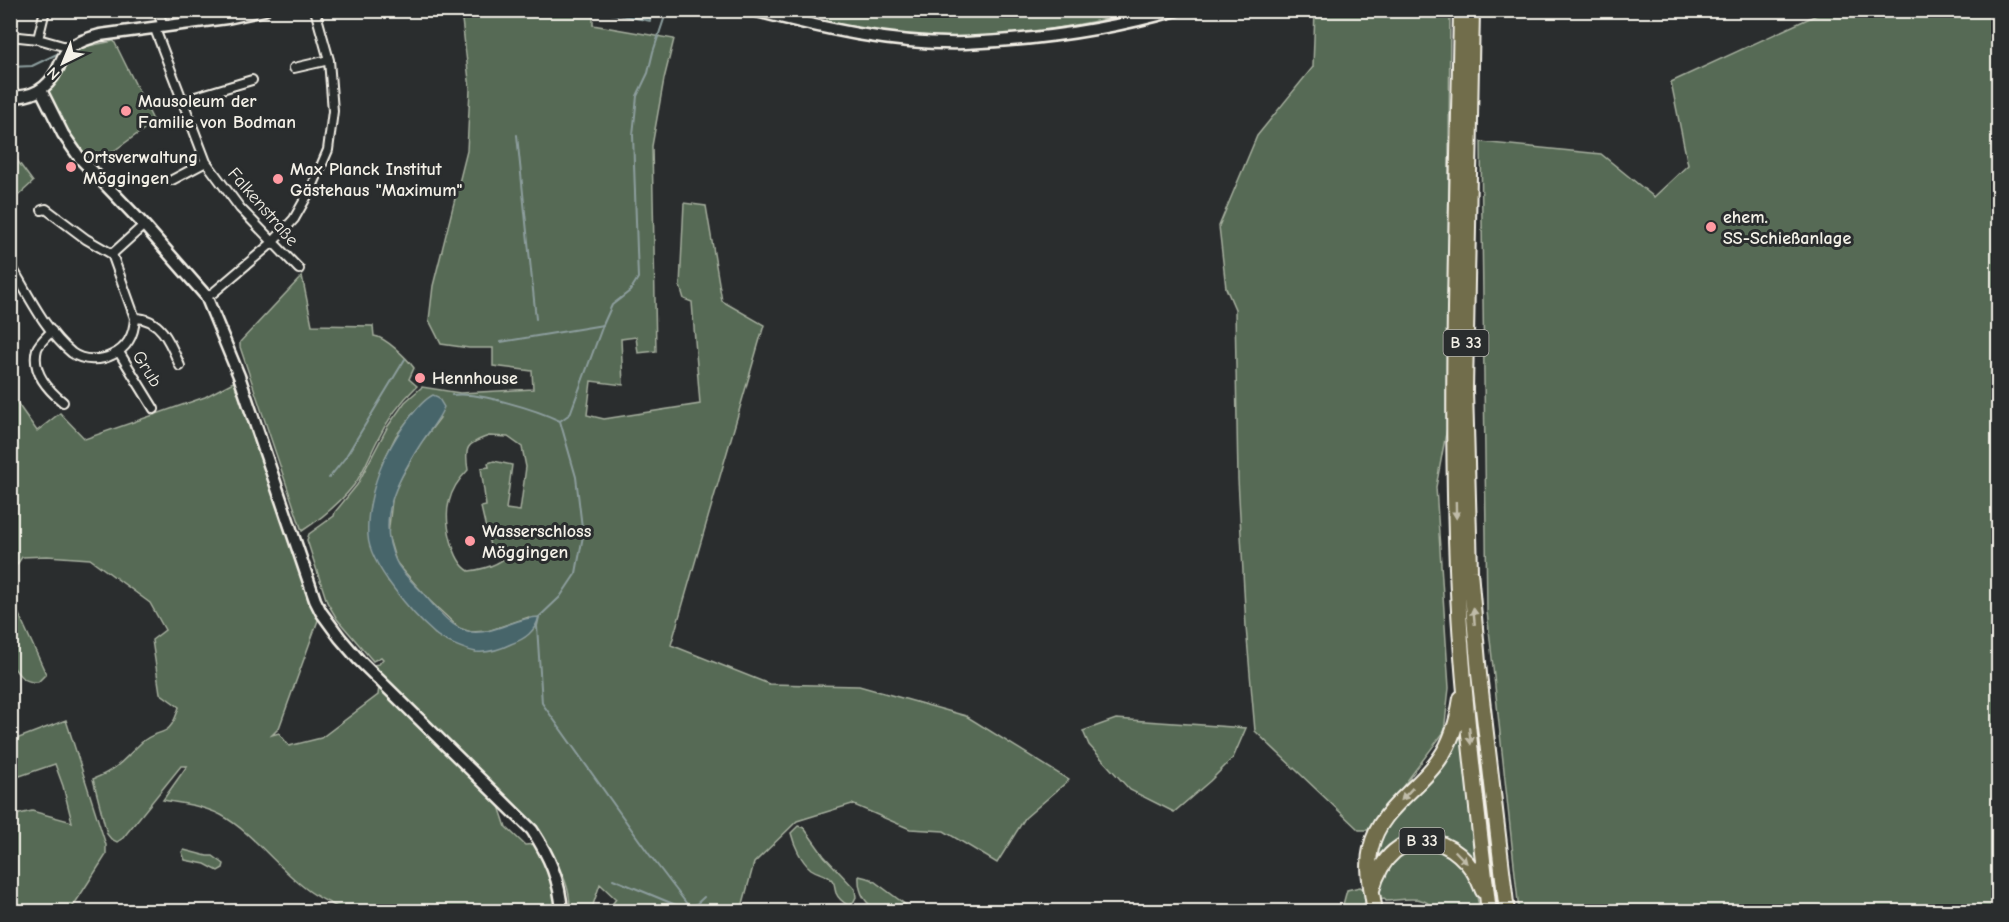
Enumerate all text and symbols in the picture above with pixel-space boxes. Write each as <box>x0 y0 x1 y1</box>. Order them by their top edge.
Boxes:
north arrow <box>33 33 93 93</box>
text: N <box>43 63 63 83</box>
place label: Mausoleum der Familie von Bodman <box>138 91 296 133</box>
marker: Mausoleum der Familie von Bodman <box>119 104 133 118</box>
place label: Ortsverwaltung Möggingen <box>83 147 198 189</box>
place label: Max Planck Institut Gästehaus "Maximum" <box>290 159 463 201</box>
marker: Ortsverwaltung Möggingen <box>64 160 78 174</box>
street label: Falkenstraße <box>223 163 303 251</box>
marker: Max Planck Institut Gästehaus "Maximum" <box>271 172 285 186</box>
place label: ehem. SS-Schießanlage <box>1723 207 1852 249</box>
marker: ehem. SS-Schießanlage <box>1704 220 1718 234</box>
road number: B 33 <box>1444 330 1488 356</box>
street label: Grub <box>128 347 166 391</box>
place label: Hennhouse <box>432 368 518 389</box>
marker: Hennhouse <box>413 371 427 385</box>
one-way arrow <box>1451 501 1461 520</box>
place label: Wasserschloss Möggingen <box>482 521 592 563</box>
marker: Wasserschloss Möggingen <box>463 534 477 548</box>
one-way arrow <box>1469 607 1479 626</box>
one-way arrow <box>1465 727 1475 746</box>
one-way arrow <box>1400 787 1414 801</box>
road number: B 33 <box>1400 828 1444 854</box>
one-way arrow <box>1453 850 1467 864</box>

